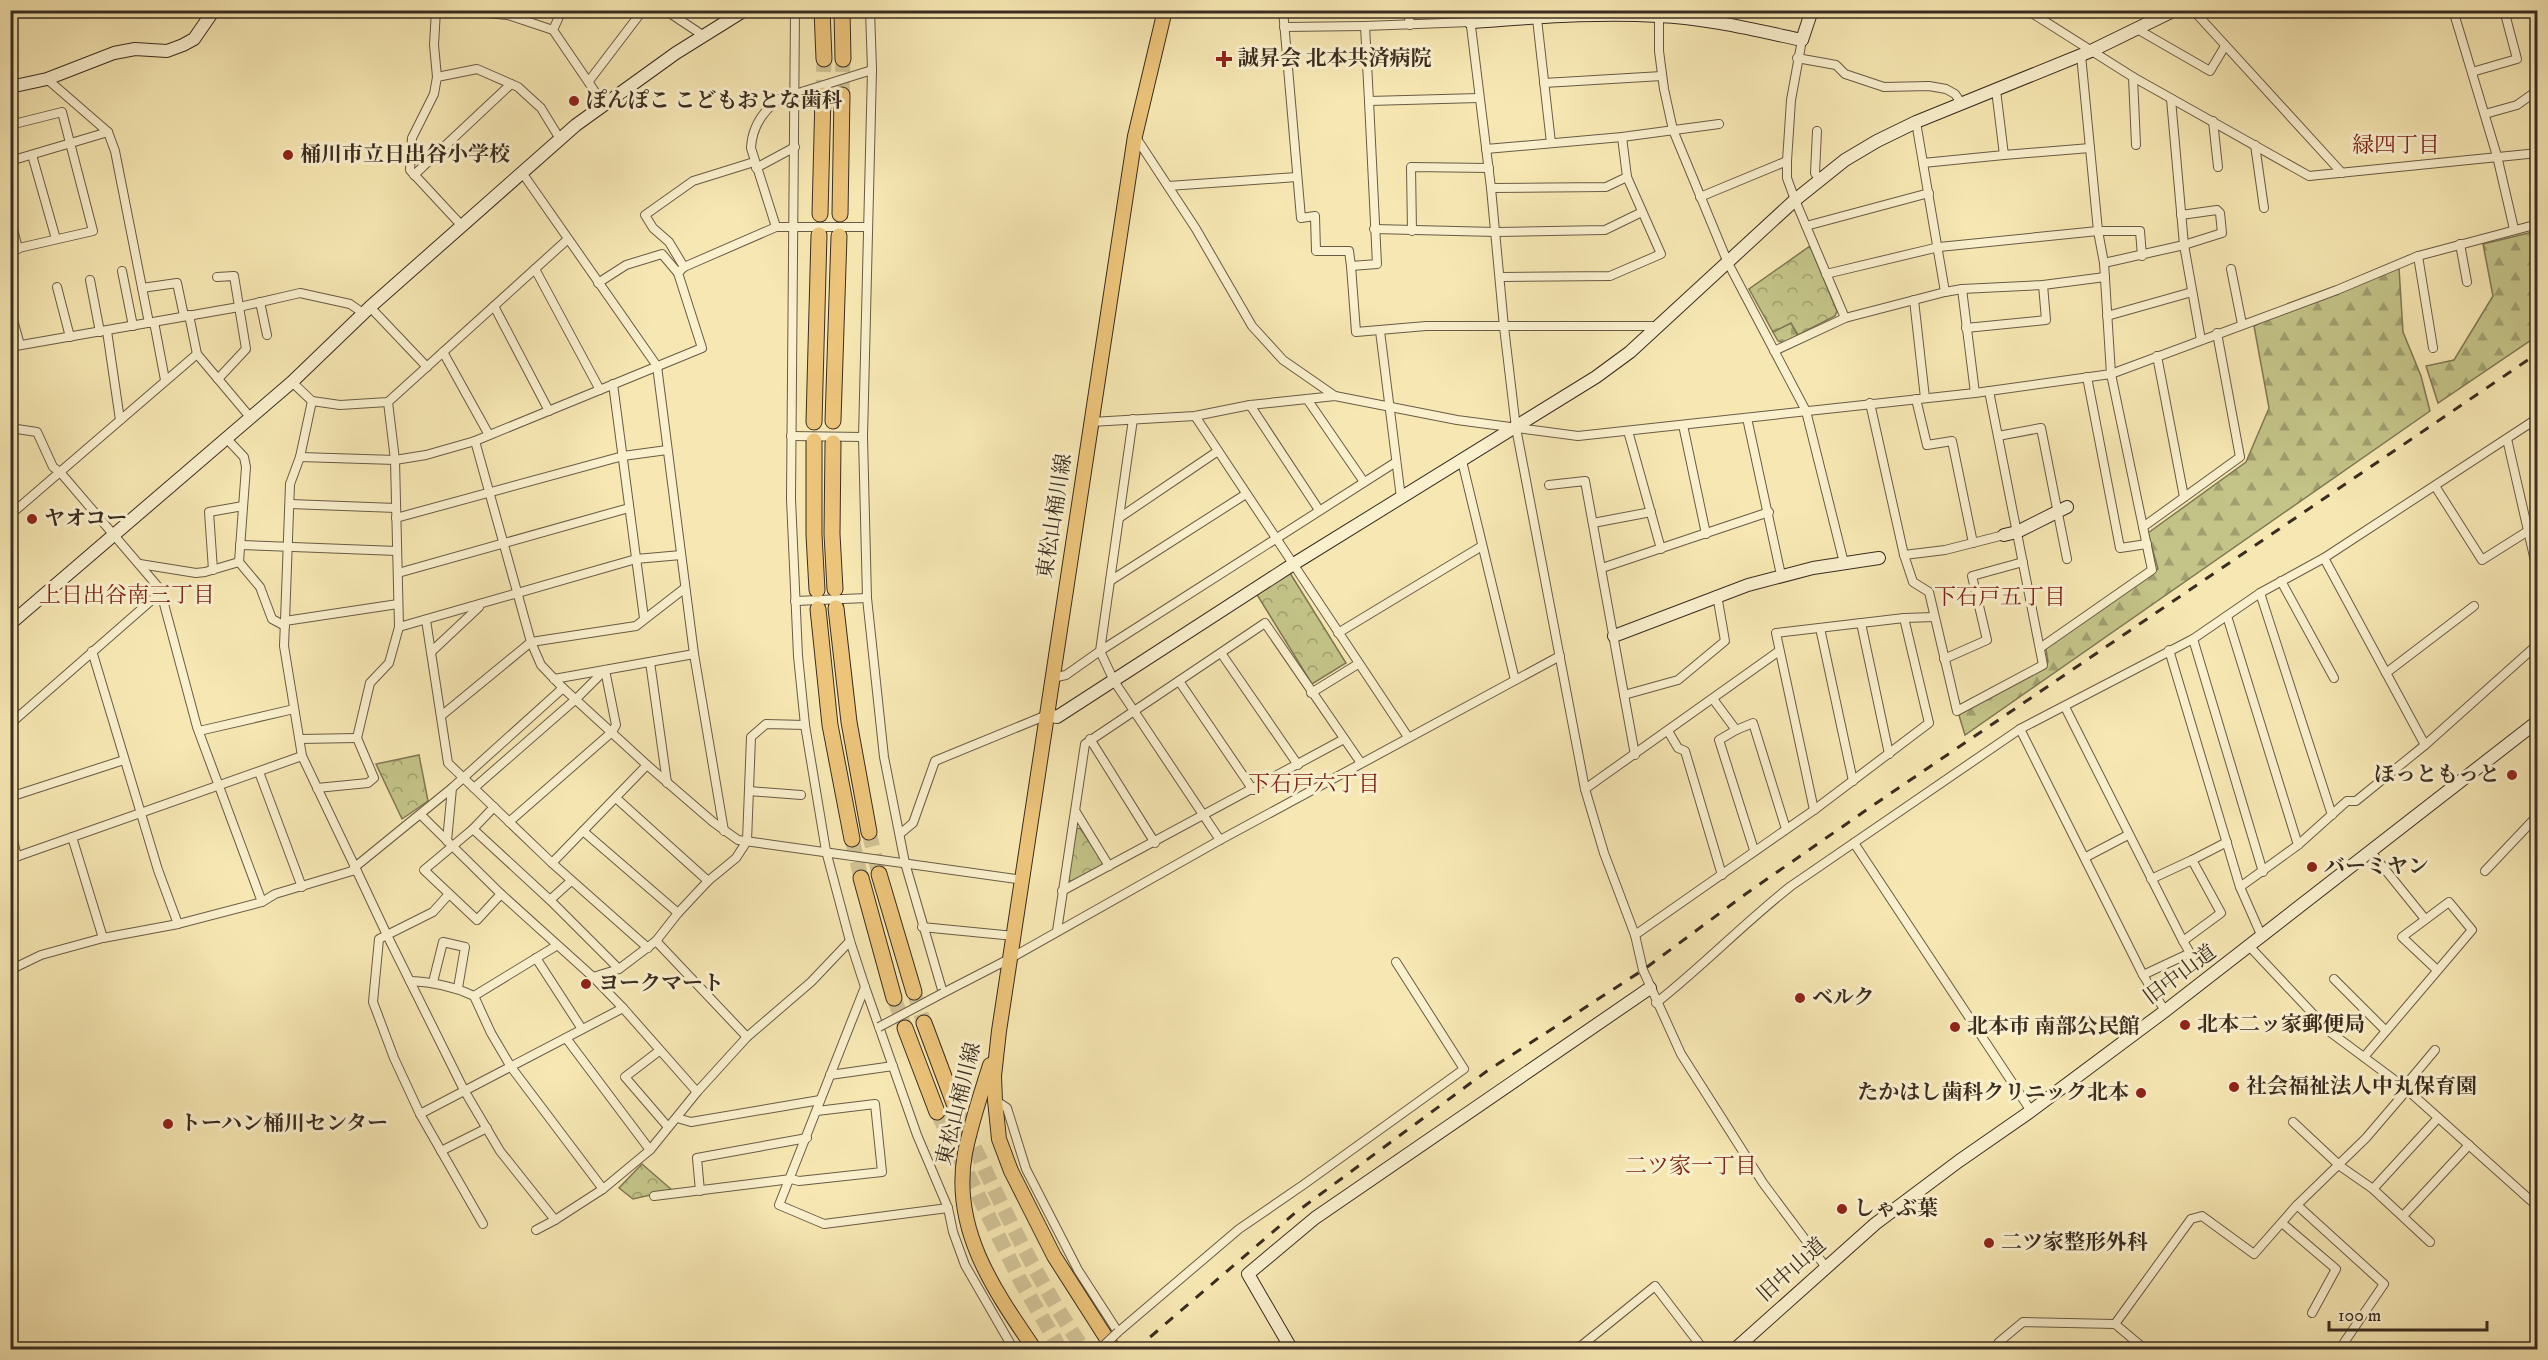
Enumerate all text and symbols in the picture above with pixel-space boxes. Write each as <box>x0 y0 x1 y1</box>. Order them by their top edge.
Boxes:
place label: 誠昇会 北本共済病院 <box>1238 46 1432 72</box>
marker: 誠昇会 北本共済病院 <box>1215 50 1233 68</box>
place label: ぽんぽこ こどもおとな歯科 <box>586 88 843 114</box>
marker: ぽんぽこ こどもおとな歯科 <box>567 94 581 108</box>
district label: 緑四丁目 <box>2352 132 2440 159</box>
place label: 桶川市立日出谷小学校 <box>300 142 510 168</box>
marker: 桶川市立日出谷小学校 <box>281 148 295 162</box>
street label: 東松山桶川線 <box>1032 452 1078 580</box>
place label: ヤオコー <box>44 506 127 532</box>
marker: ヤオコー <box>25 512 39 526</box>
district label: 上日出谷南三丁目 <box>39 582 215 609</box>
district label: 下石戸五丁目 <box>1934 584 2066 611</box>
place label: ほっともっと <box>2374 762 2500 788</box>
marker: ほっともっと <box>2505 768 2519 782</box>
district label: 下石戸六丁目 <box>1248 771 1380 798</box>
place label: バーミヤン <box>2324 854 2429 880</box>
marker: バーミヤン <box>2305 860 2319 874</box>
street label: 旧中山道 <box>2139 939 2221 1011</box>
place label: ヨークマート <box>598 971 724 997</box>
marker: ヨークマート <box>579 977 593 991</box>
place label: ベルク <box>1812 985 1875 1011</box>
marker: ベルク <box>1793 991 1807 1005</box>
place label: 北本二ッ家郵便局 <box>2197 1012 2365 1038</box>
place label: 北本市 南部公民館 <box>1967 1014 2140 1040</box>
marker: 北本二ッ家郵便局 <box>2178 1018 2192 1032</box>
marker: 北本市 南部公民館 <box>1948 1020 1962 1034</box>
street label: 東松山桶川線 <box>931 1040 987 1168</box>
place label: 社会福祉法人中丸保育園 <box>2246 1074 2477 1100</box>
place label: たかはし歯科クリニック北本 <box>1857 1080 2129 1106</box>
marker: 社会福祉法人中丸保育園 <box>2227 1080 2241 1094</box>
marker: たかはし歯科クリニック北本 <box>2134 1086 2148 1100</box>
place label: トーハン桶川センター <box>180 1111 388 1137</box>
marker: トーハン桶川センター <box>161 1117 175 1131</box>
district label: 二ツ家一丁目 <box>1625 1153 1757 1180</box>
place label: しゃぶ葉 <box>1854 1196 1938 1222</box>
marker: しゃぶ葉 <box>1835 1202 1849 1216</box>
place label: 二ツ家整形外科 <box>2001 1230 2148 1256</box>
street label: 旧中山道 <box>1752 1232 1832 1308</box>
marker: 二ツ家整形外科 <box>1982 1236 1996 1250</box>
scale bar <box>2329 1294 2486 1332</box>
text: 100 m <box>2338 1305 2381 1327</box>

